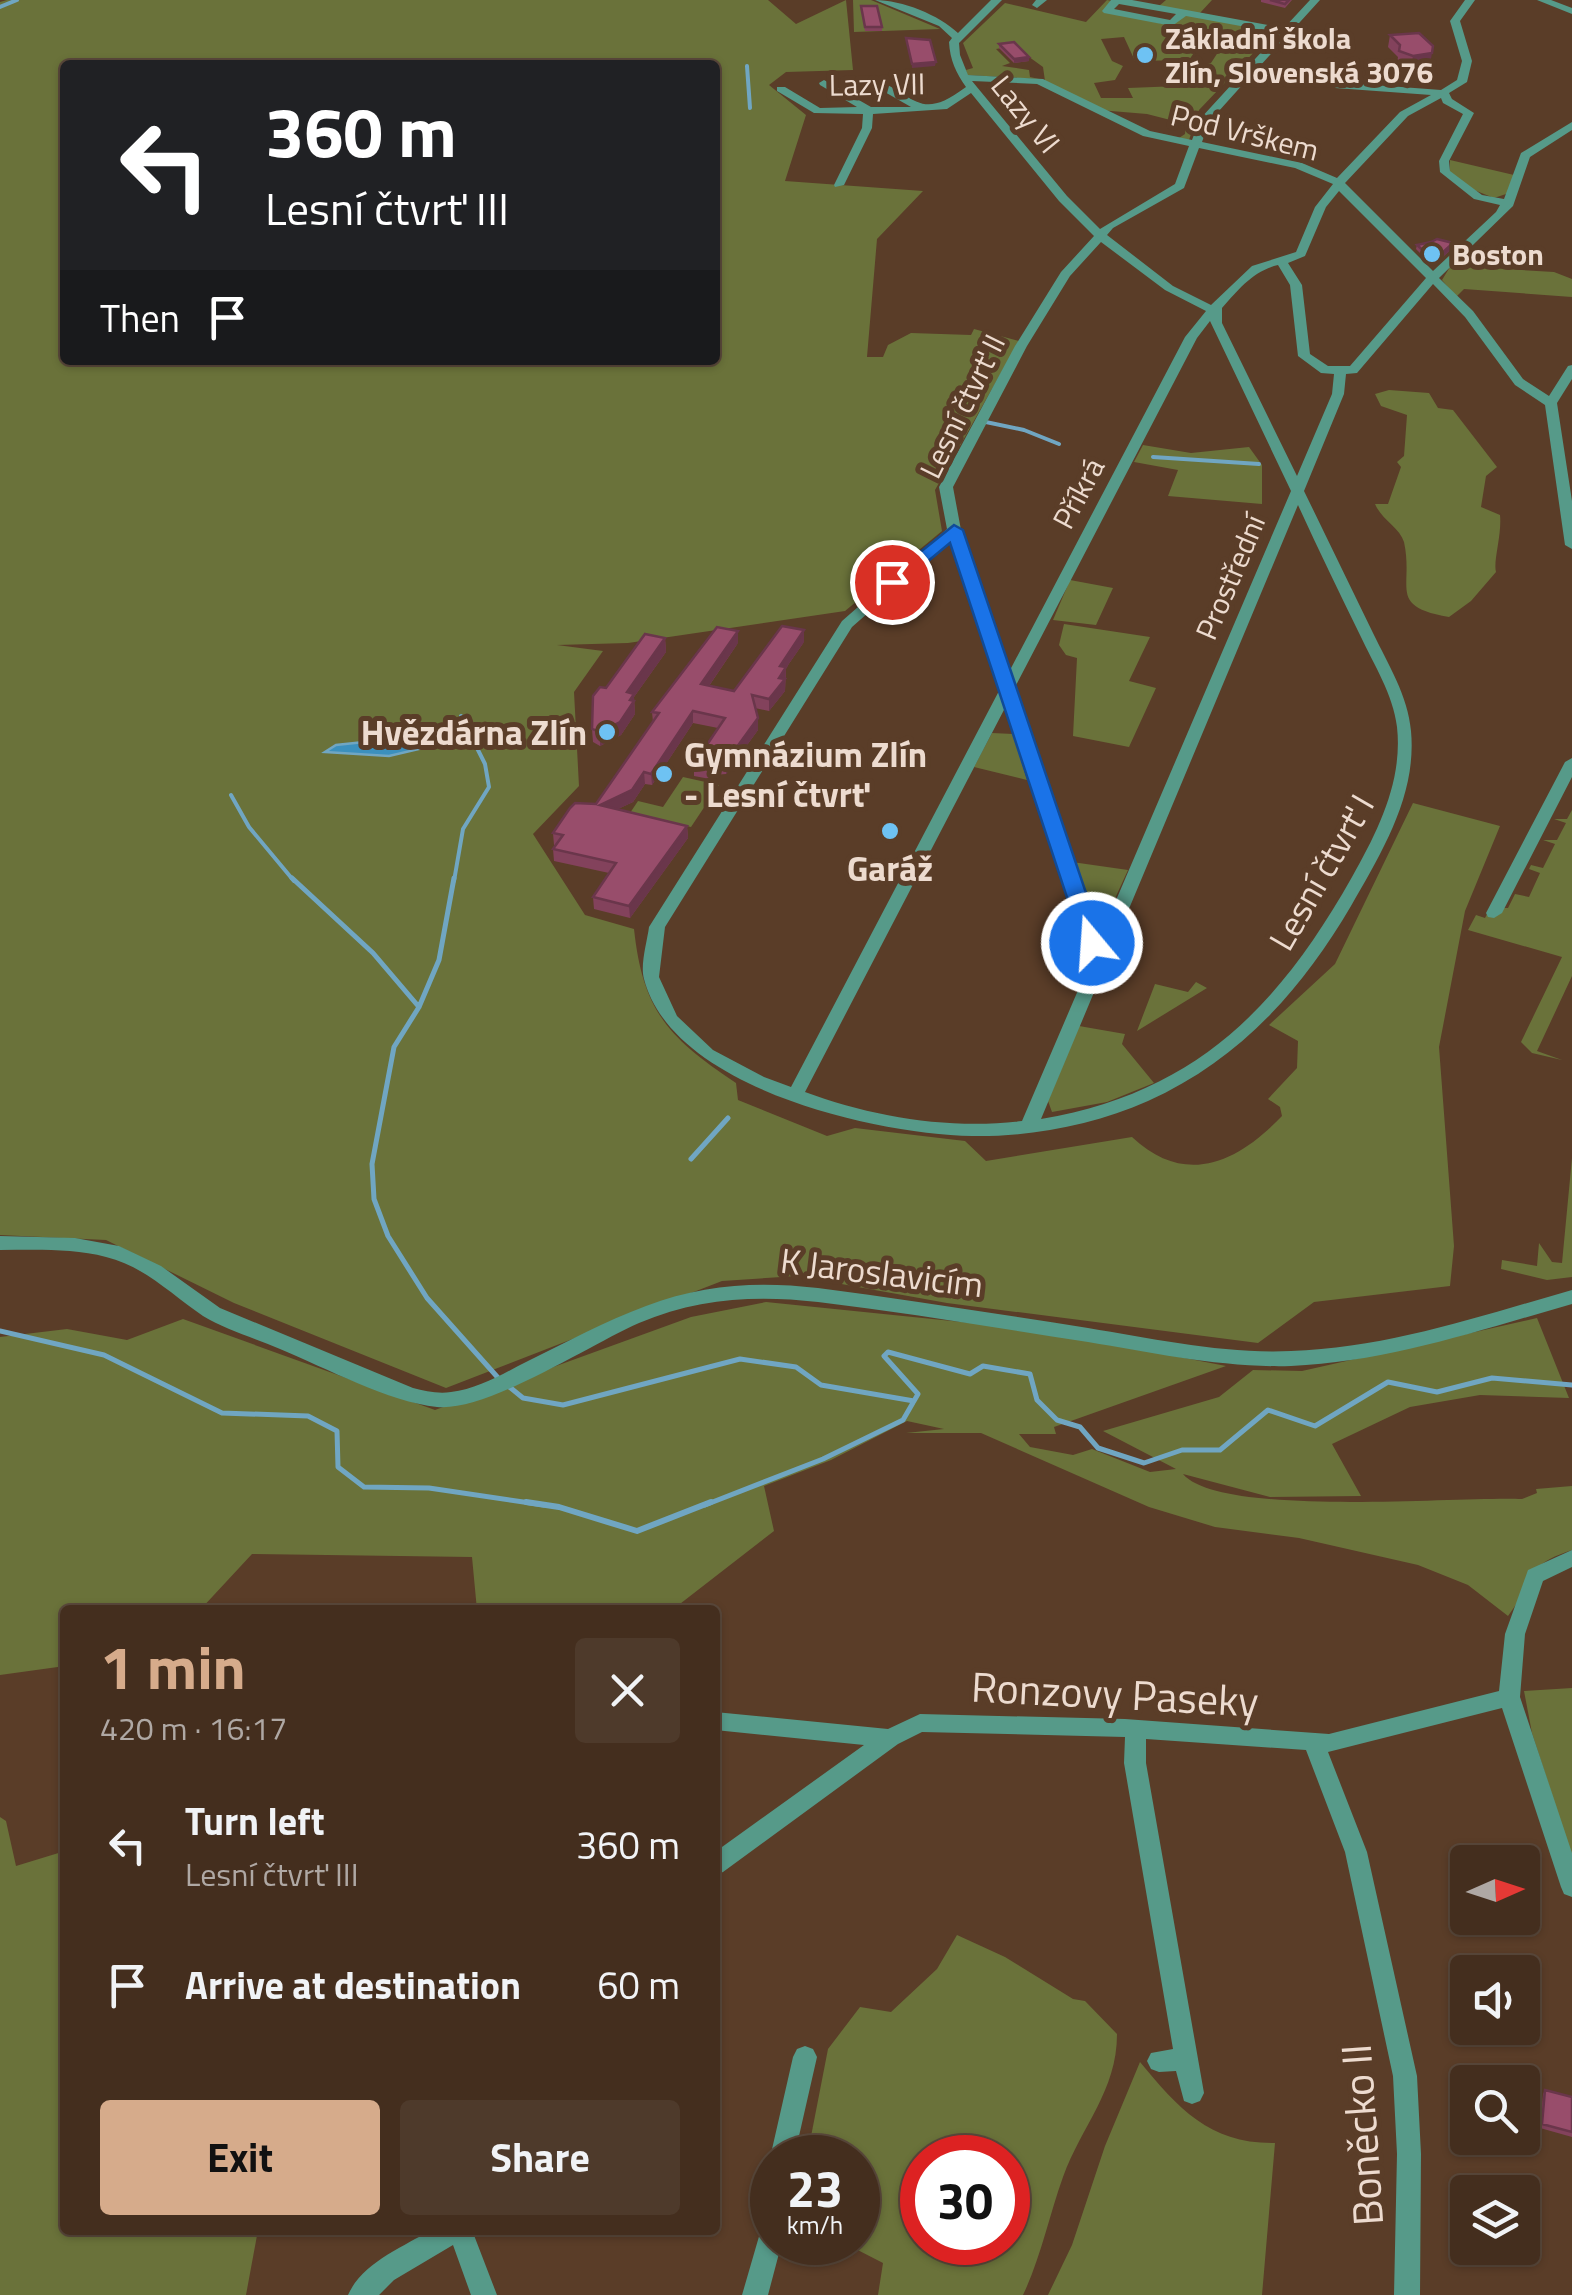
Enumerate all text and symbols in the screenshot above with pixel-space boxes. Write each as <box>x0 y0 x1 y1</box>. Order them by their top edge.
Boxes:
place label: Základní škola Zlín, Slovenská 3076 <box>1165 15 1433 95</box>
marker: Základní škola Zlín, Slovenská 3076 <box>1134 44 1156 66</box>
street label: Lazy VII <box>828 60 926 108</box>
street label: Lazy VI <box>980 65 1072 163</box>
text: 360 m <box>265 78 457 184</box>
street label: Pod Vrškem <box>1166 91 1324 173</box>
icon: left <box>100 100 230 230</box>
text: Lesní čtvrť III <box>265 174 509 242</box>
place label: Boston <box>1452 231 1544 277</box>
marker: Boston <box>1421 243 1443 265</box>
text: Then <box>100 289 180 347</box>
icon: arrive <box>200 290 255 345</box>
street label: Lesní čtvrť II <box>907 326 1017 486</box>
street label: Příkrá <box>1040 449 1116 537</box>
street label: Prostřední <box>1183 505 1278 647</box>
pin <box>850 540 935 625</box>
icon: arrive <box>865 555 920 610</box>
place label: Hvězdárna Zlín <box>361 705 587 759</box>
marker: Hvězdárna Zlín <box>596 721 618 743</box>
place label: Gymnázium Zlín - Lesní čtvrť <box>684 727 927 821</box>
marker: Gymnázium Zlín - Lesní čtvrť <box>653 763 675 785</box>
street label: Lesní čtvrť I <box>1254 784 1388 960</box>
marker: Garáž <box>879 820 901 842</box>
place label: Garáž <box>847 841 933 895</box>
position arrow <box>1040 891 1144 995</box>
street label: K Jaroslavicím <box>778 1233 986 1311</box>
text: 1 min <box>100 1621 246 1712</box>
button: close <box>575 1638 680 1743</box>
street label: Ronzovy Paseky <box>970 1654 1260 1732</box>
text: 420 m · 16:17 <box>100 1704 287 1752</box>
text: Turn left <box>185 1792 325 1850</box>
text: 360 m <box>576 1816 680 1874</box>
icon: left <box>100 1818 155 1873</box>
north arrow <box>1450 1845 1540 1935</box>
map controls <box>1450 1845 1540 2265</box>
text: Lesní čtvrť III <box>185 1850 359 1898</box>
button: sound <box>1450 1955 1540 2045</box>
text: Arrive at destination <box>185 1956 521 2014</box>
text: 60 m <box>597 1956 680 2014</box>
icon: arrive <box>100 1958 155 2013</box>
street label: Boněcko II <box>1323 2042 1399 2228</box>
button: search <box>1450 2065 1540 2155</box>
button: Exit <box>100 2100 380 2215</box>
button: Share <box>400 2100 680 2215</box>
speed limit sign: 30 <box>900 2135 1030 2265</box>
text: 23 <box>787 2150 843 2226</box>
button: layers <box>1450 2175 1540 2265</box>
text: km/h <box>787 2206 843 2244</box>

